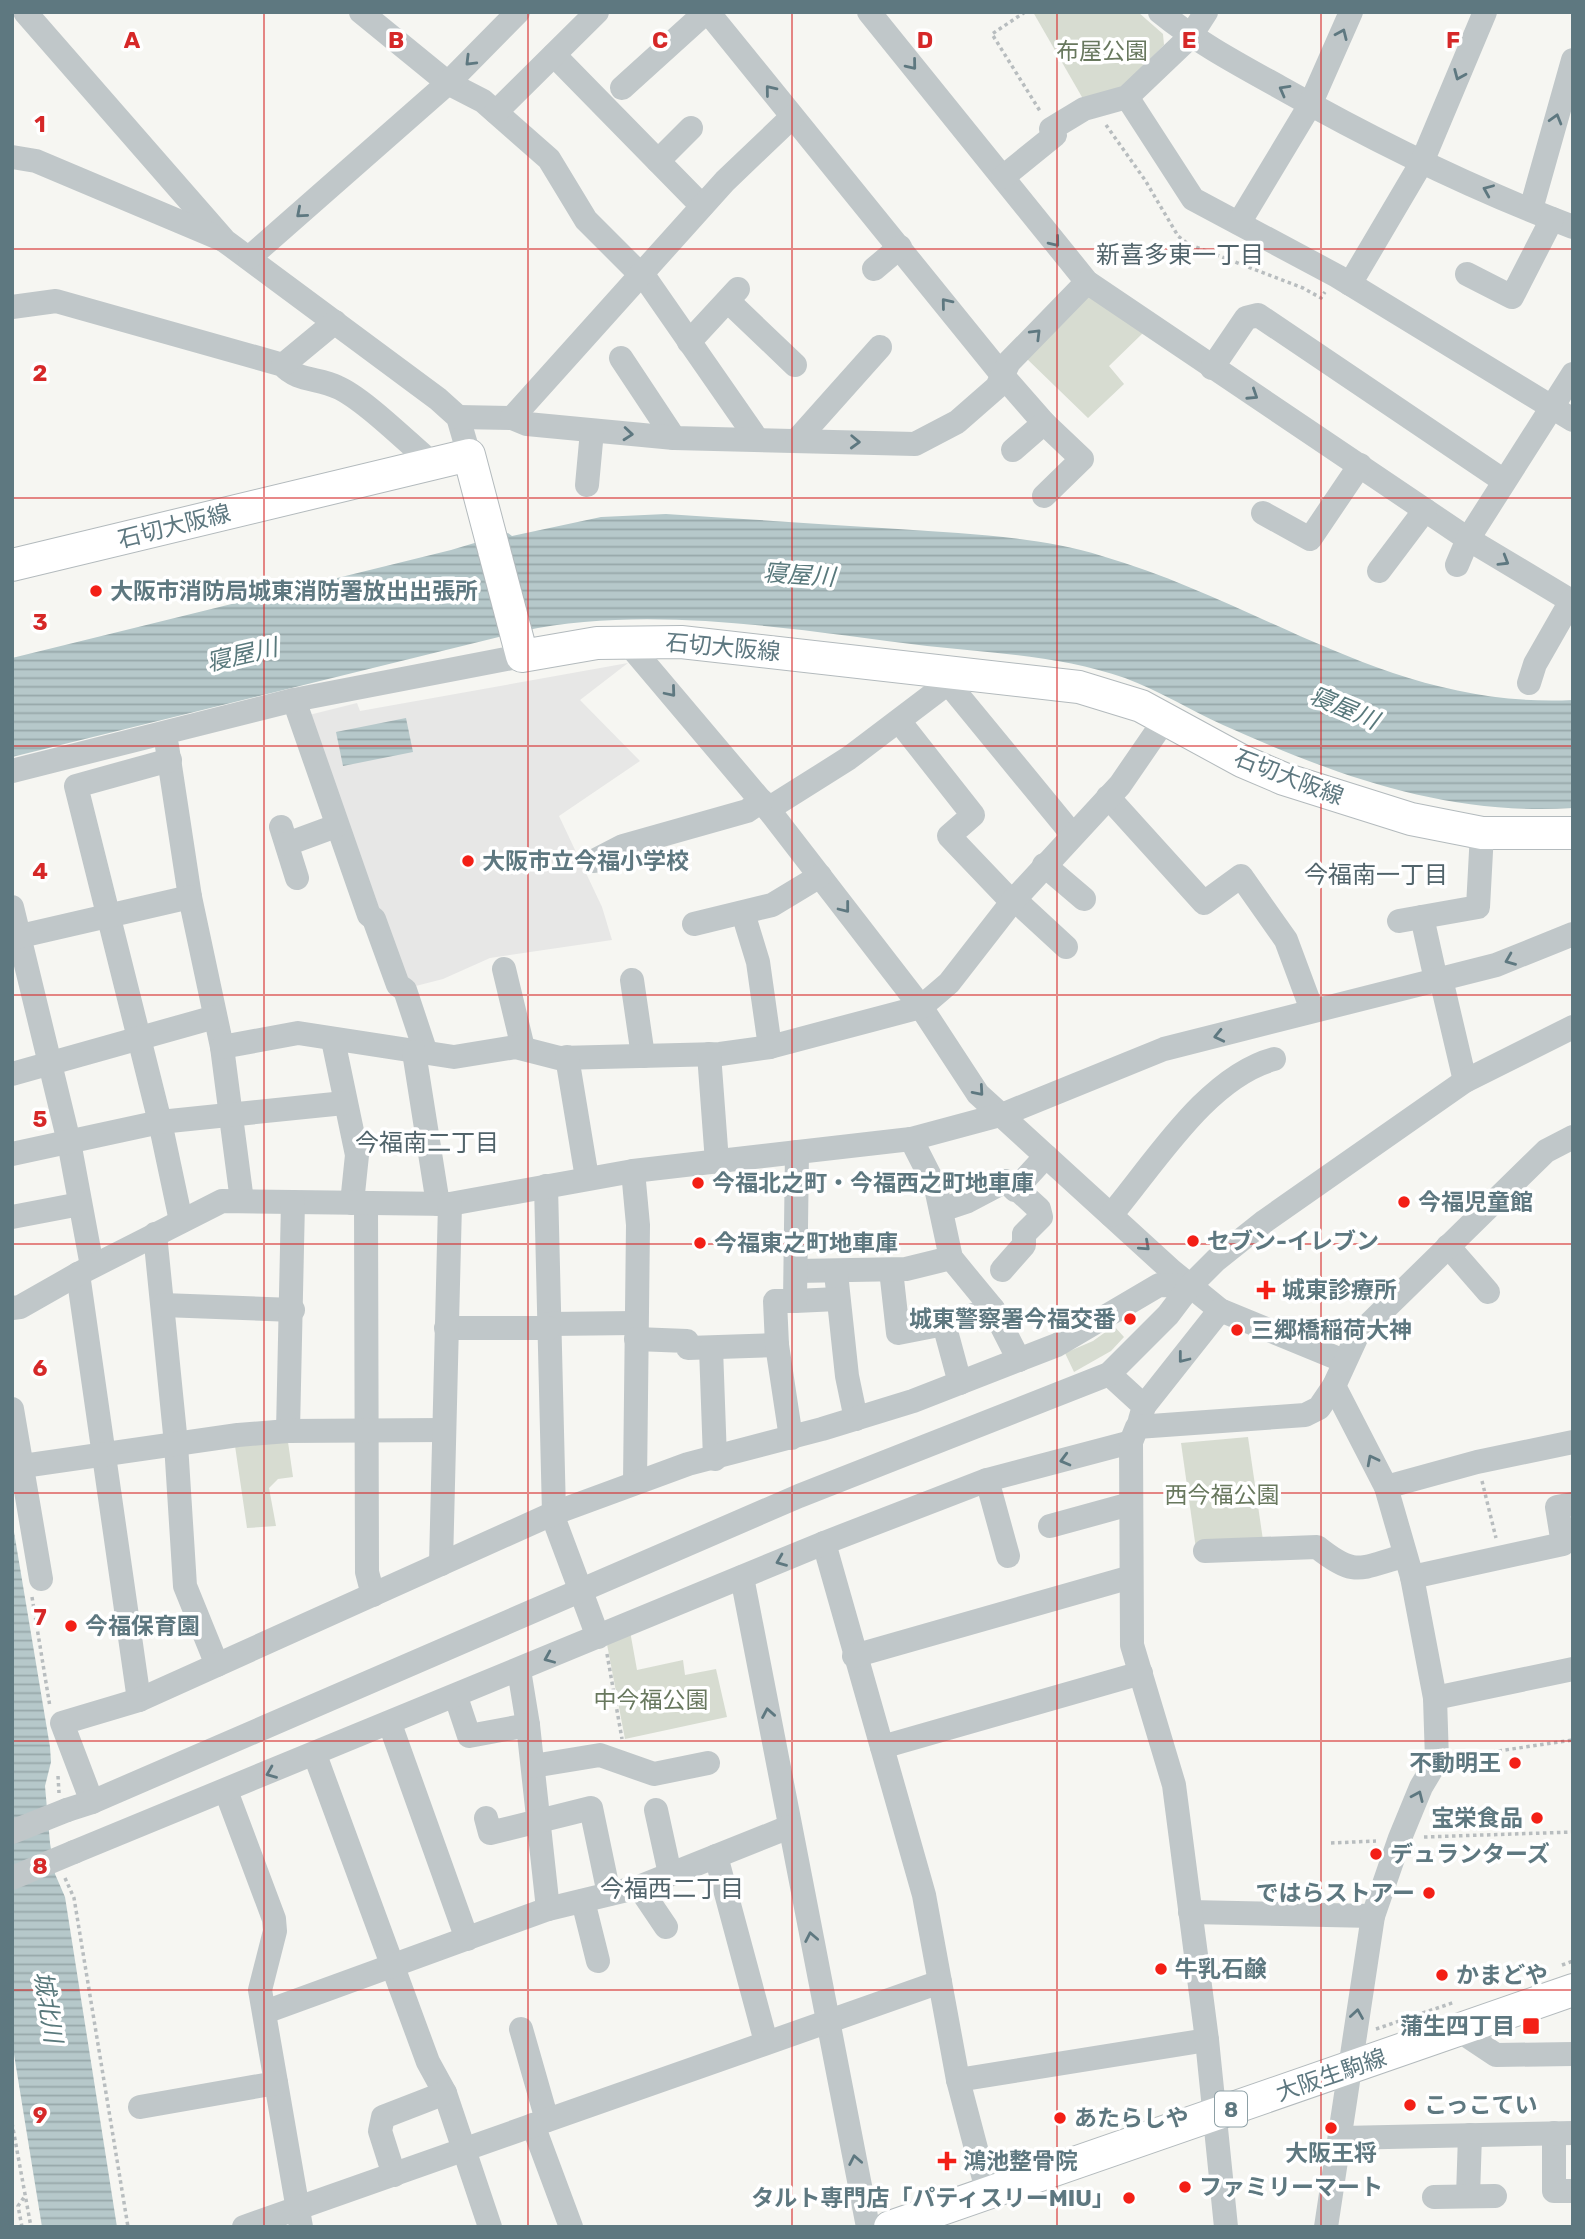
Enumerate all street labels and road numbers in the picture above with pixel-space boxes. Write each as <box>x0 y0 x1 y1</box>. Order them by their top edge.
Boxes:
street label: 石切大阪線 <box>115 499 233 553</box>
street label: 石切大阪線 <box>664 628 782 666</box>
street label: 石切大阪線 <box>1230 743 1348 811</box>
street label: 大阪生駒線 <box>1272 2043 1390 2107</box>
road number: 8 <box>1215 2092 1247 2126</box>

